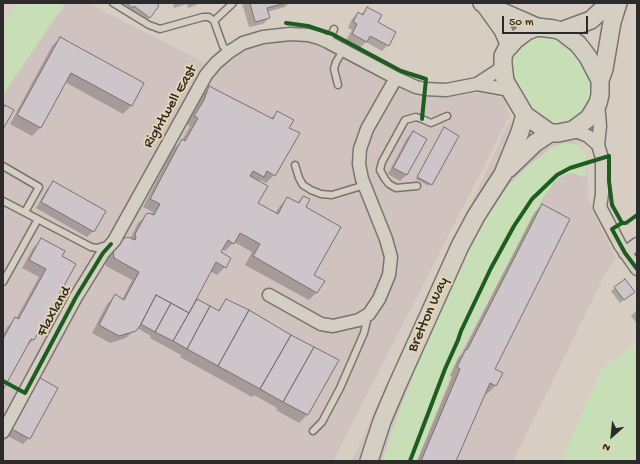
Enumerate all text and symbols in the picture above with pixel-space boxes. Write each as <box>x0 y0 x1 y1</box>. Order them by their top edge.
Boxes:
scale bar <box>504 8 590 34</box>
text: 50 m <box>509 16 534 30</box>
street label: Rightwell East <box>140 62 202 152</box>
street label: Bretton Way <box>405 275 453 355</box>
street label: Flaxland <box>34 284 76 340</box>
north arrow <box>592 416 632 456</box>
text: N <box>601 440 612 454</box>

